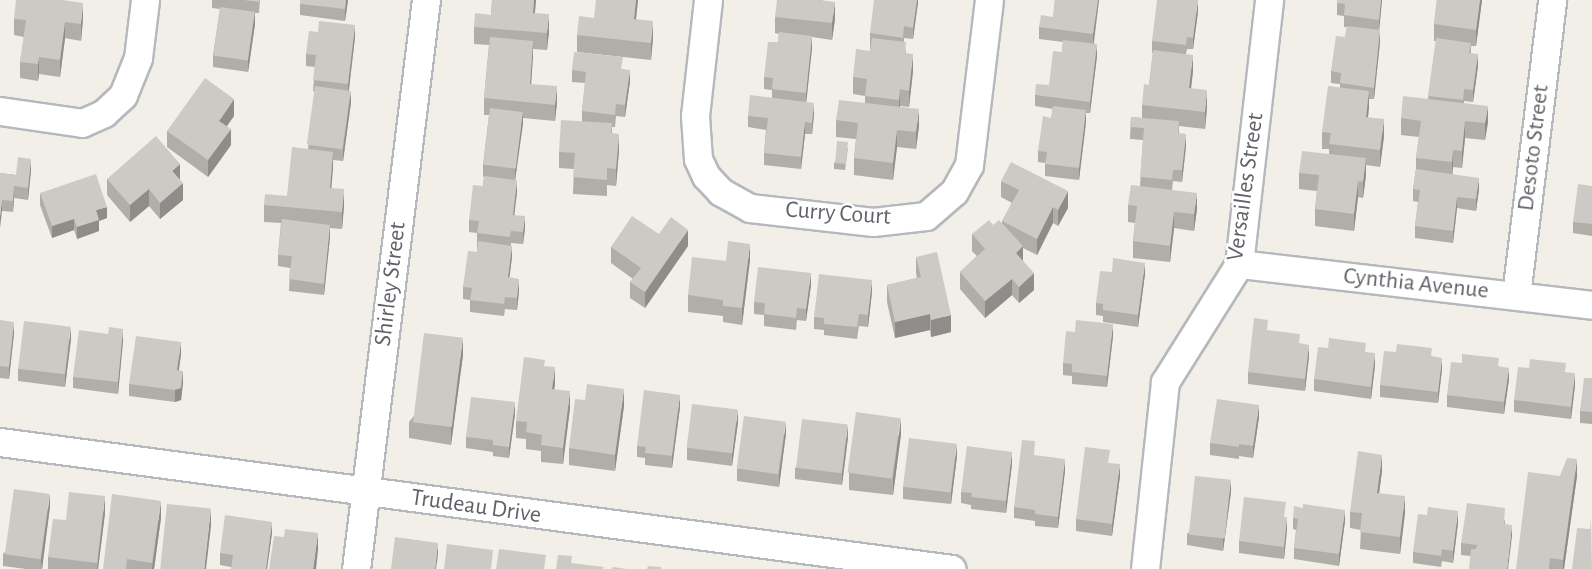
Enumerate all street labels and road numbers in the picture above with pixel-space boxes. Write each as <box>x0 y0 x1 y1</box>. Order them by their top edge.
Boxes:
street label: Desoto Street <box>1512 83 1556 213</box>
street label: Versailles Street <box>1221 111 1271 263</box>
street label: Curry Court <box>784 196 892 232</box>
street label: Shirley Street <box>369 220 413 348</box>
street label: Cynthia Avenue <box>1342 262 1490 306</box>
street label: Trudeau Drive <box>409 484 543 530</box>

